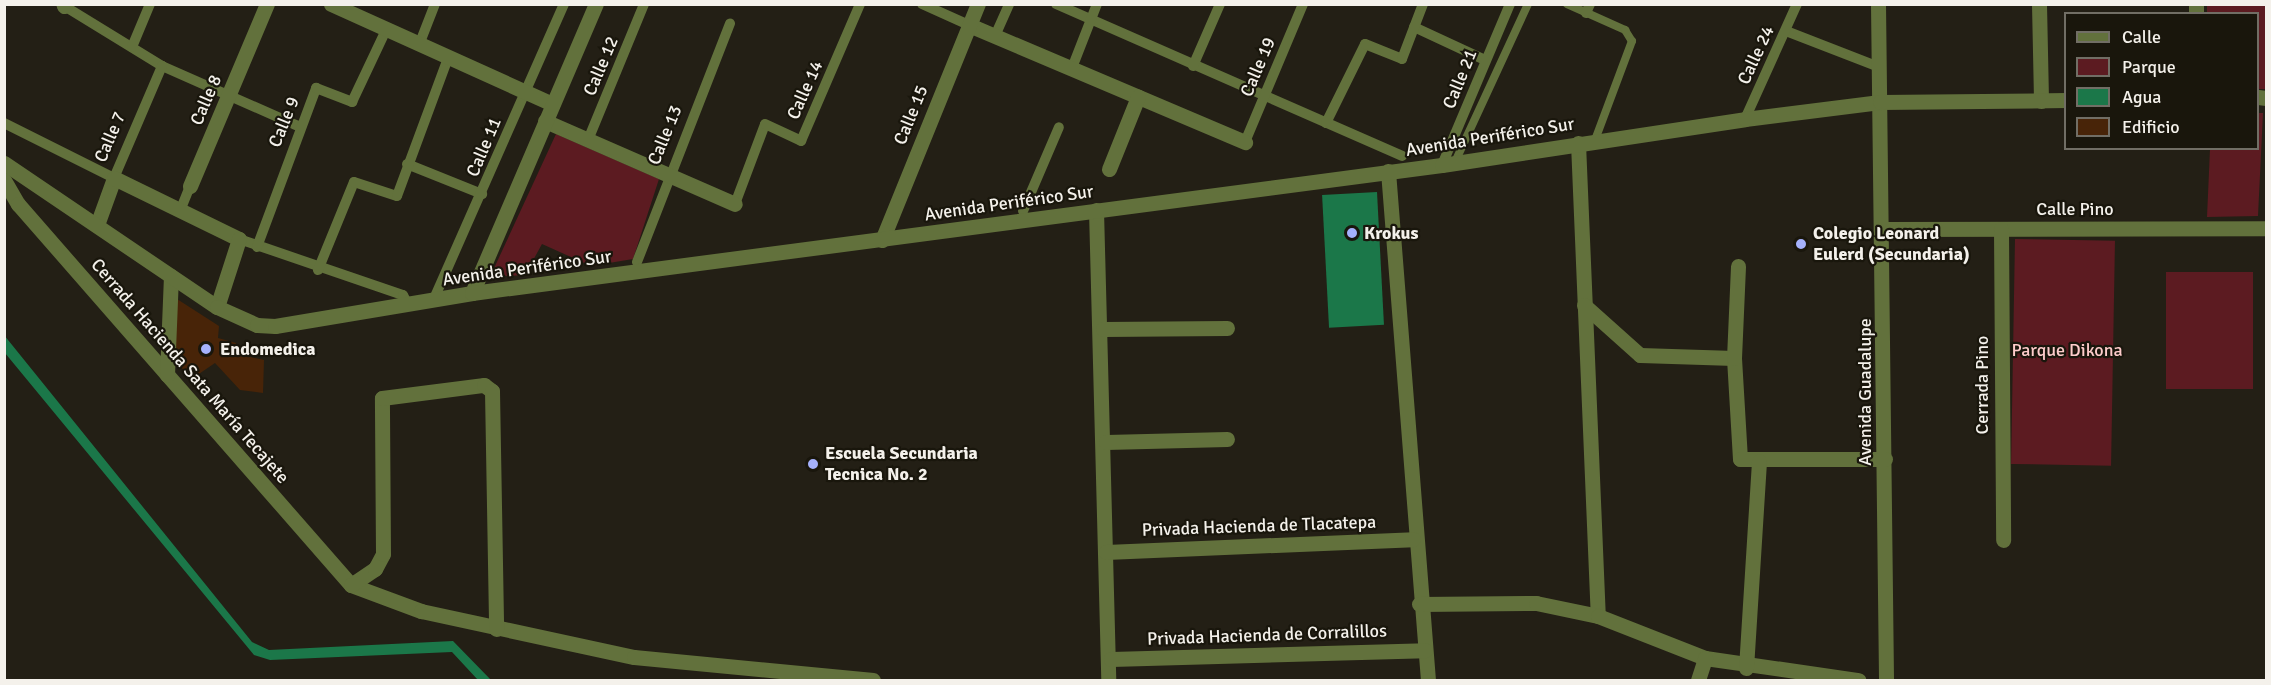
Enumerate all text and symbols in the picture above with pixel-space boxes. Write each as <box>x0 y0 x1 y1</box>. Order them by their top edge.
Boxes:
legend <box>2064 12 2259 150</box>
street label: Calle 24 <box>1733 22 1779 88</box>
text: Calle <box>2122 26 2161 48</box>
street label: Calle 12 <box>579 33 623 99</box>
street label: Calle 19 <box>1236 34 1280 100</box>
street label: Calle 21 <box>1438 46 1482 112</box>
text: Parque <box>2122 56 2176 78</box>
street label: Calle 14 <box>782 57 828 123</box>
street label: Calle 8 <box>186 71 226 129</box>
street label: Calle 15 <box>889 82 933 148</box>
text: Agua <box>2122 86 2161 108</box>
street label: Calle 9 <box>264 93 304 151</box>
street label: Calle 13 <box>643 102 687 168</box>
street label: Calle 7 <box>90 108 130 166</box>
street label: Avenida Periférico Sur <box>1404 113 1576 161</box>
street label: Calle 11 <box>462 114 506 180</box>
text: Edificio <box>2122 116 2180 138</box>
street label: Avenida Periférico Sur <box>923 180 1095 226</box>
street label: Calle Pino <box>2036 198 2114 220</box>
place label: Krokus <box>1364 222 1418 244</box>
place label: Colegio Leonard Eulerd (Secundaria) <box>1813 223 1970 266</box>
marker: Krokus <box>1345 226 1359 240</box>
marker: Colegio Leonard Eulerd (Secundaria) <box>1794 237 1808 251</box>
street label: Avenida Periférico Sur <box>441 245 613 291</box>
street label: Cerrada Hacienda Sata María Tecajete <box>86 254 294 488</box>
street label: Avenida Guadalupe <box>1854 318 1876 466</box>
street label: Cerrada Pino <box>1971 336 1993 434</box>
place label: Endomedica <box>220 338 316 360</box>
park label: Parque Dikona <box>2011 339 2123 361</box>
marker: Endomedica <box>197 340 215 358</box>
place label: Escuela Secundaria Tecnica No. 2 <box>825 443 978 486</box>
marker: Escuela Secundaria Tecnica No. 2 <box>806 457 820 471</box>
street label: Privada Hacienda de Tlacatepa <box>1141 511 1377 541</box>
street label: Privada Hacienda de Corralillos <box>1147 620 1387 650</box>

